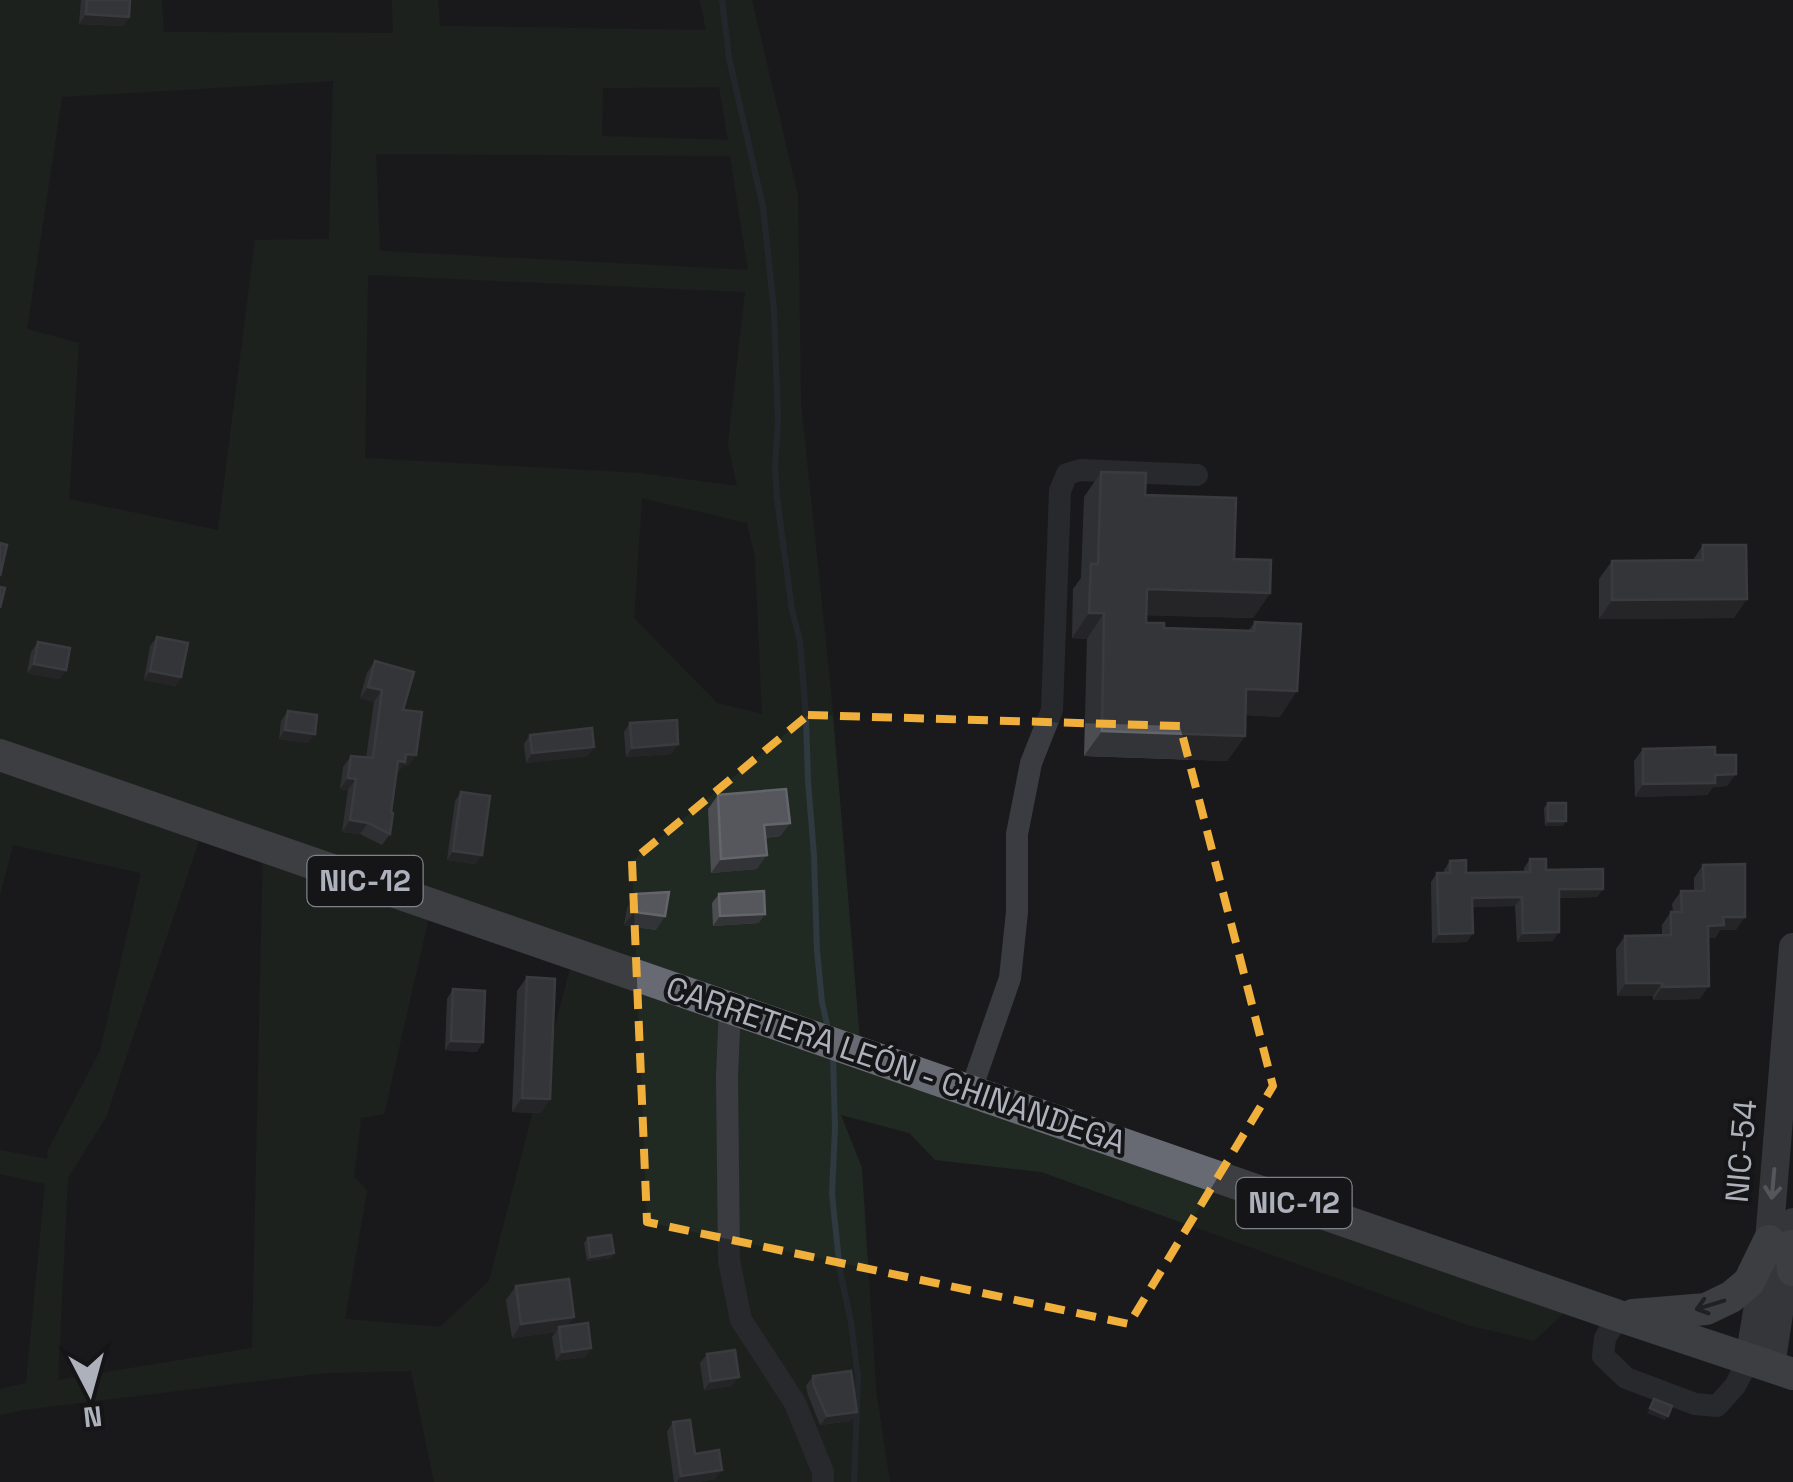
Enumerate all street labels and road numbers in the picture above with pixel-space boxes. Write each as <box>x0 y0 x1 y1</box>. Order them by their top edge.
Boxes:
road number: NIC-12 <box>308 856 422 906</box>
street label: CARRETERA LEÓN - CHINANDEGA <box>661 967 1131 1163</box>
street label: NIC-54 <box>1717 1098 1765 1204</box>
road number: NIC-12 <box>1236 1178 1352 1228</box>

